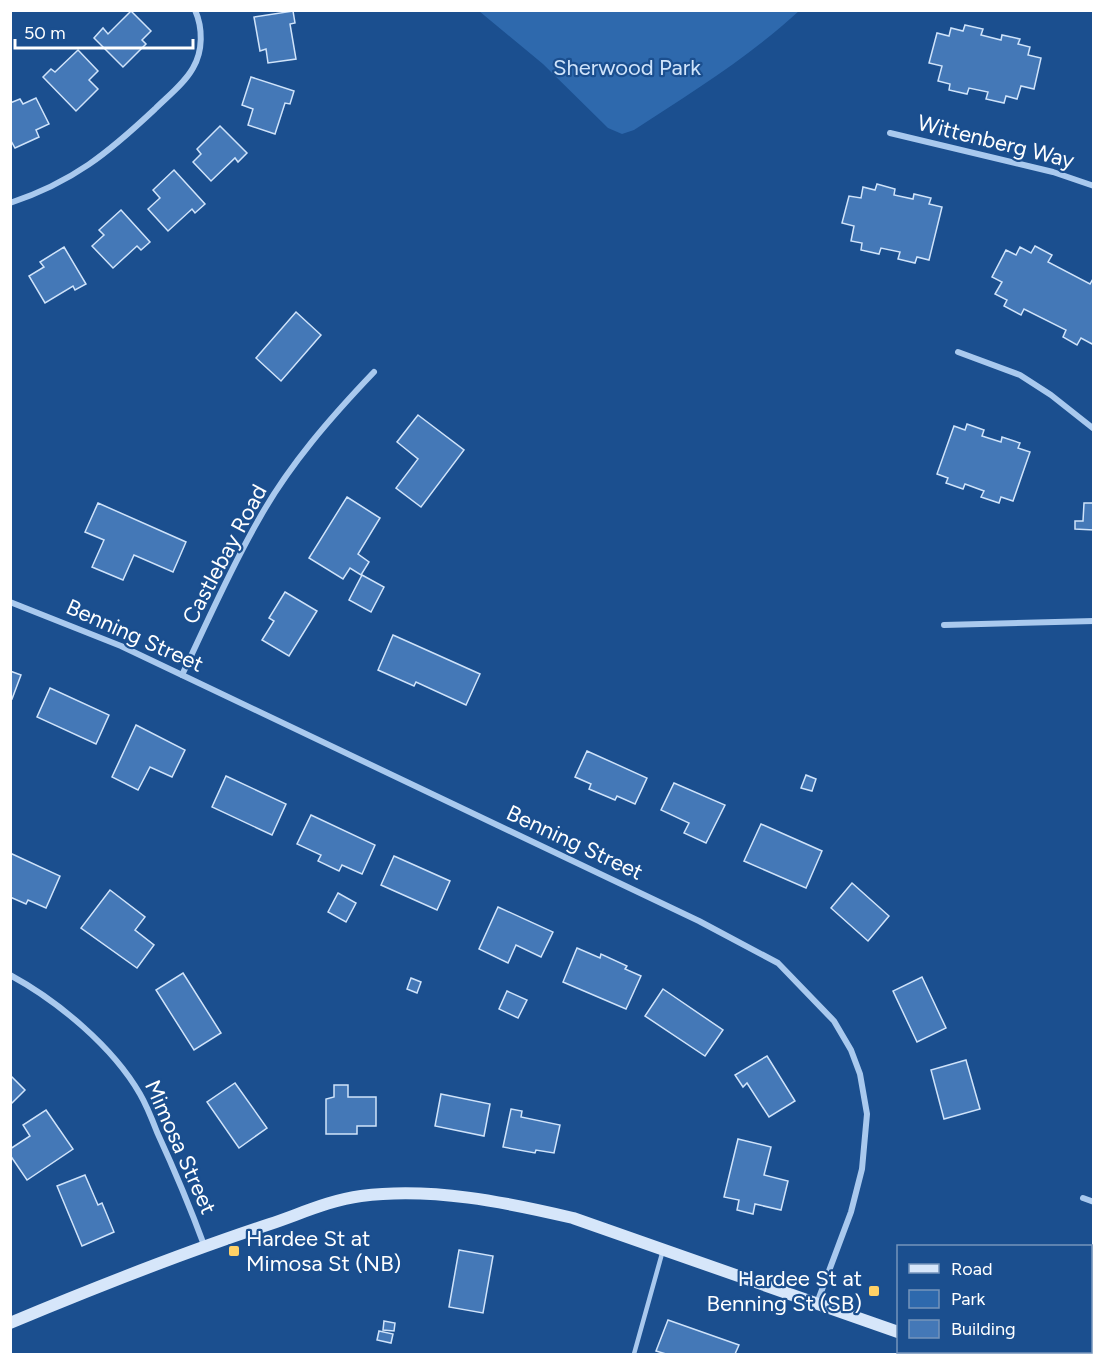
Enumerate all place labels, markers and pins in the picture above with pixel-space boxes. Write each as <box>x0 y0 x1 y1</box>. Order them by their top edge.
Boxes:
place label: Hardee St at Mimosa St (NB) <box>246 1225 401 1277</box>
marker: Hardee St at Mimosa St (NB) <box>227 1244 241 1258</box>
place label: Hardee St at Benning St (SB) <box>707 1265 862 1317</box>
marker: Hardee St at Benning St (SB) <box>867 1284 881 1298</box>

